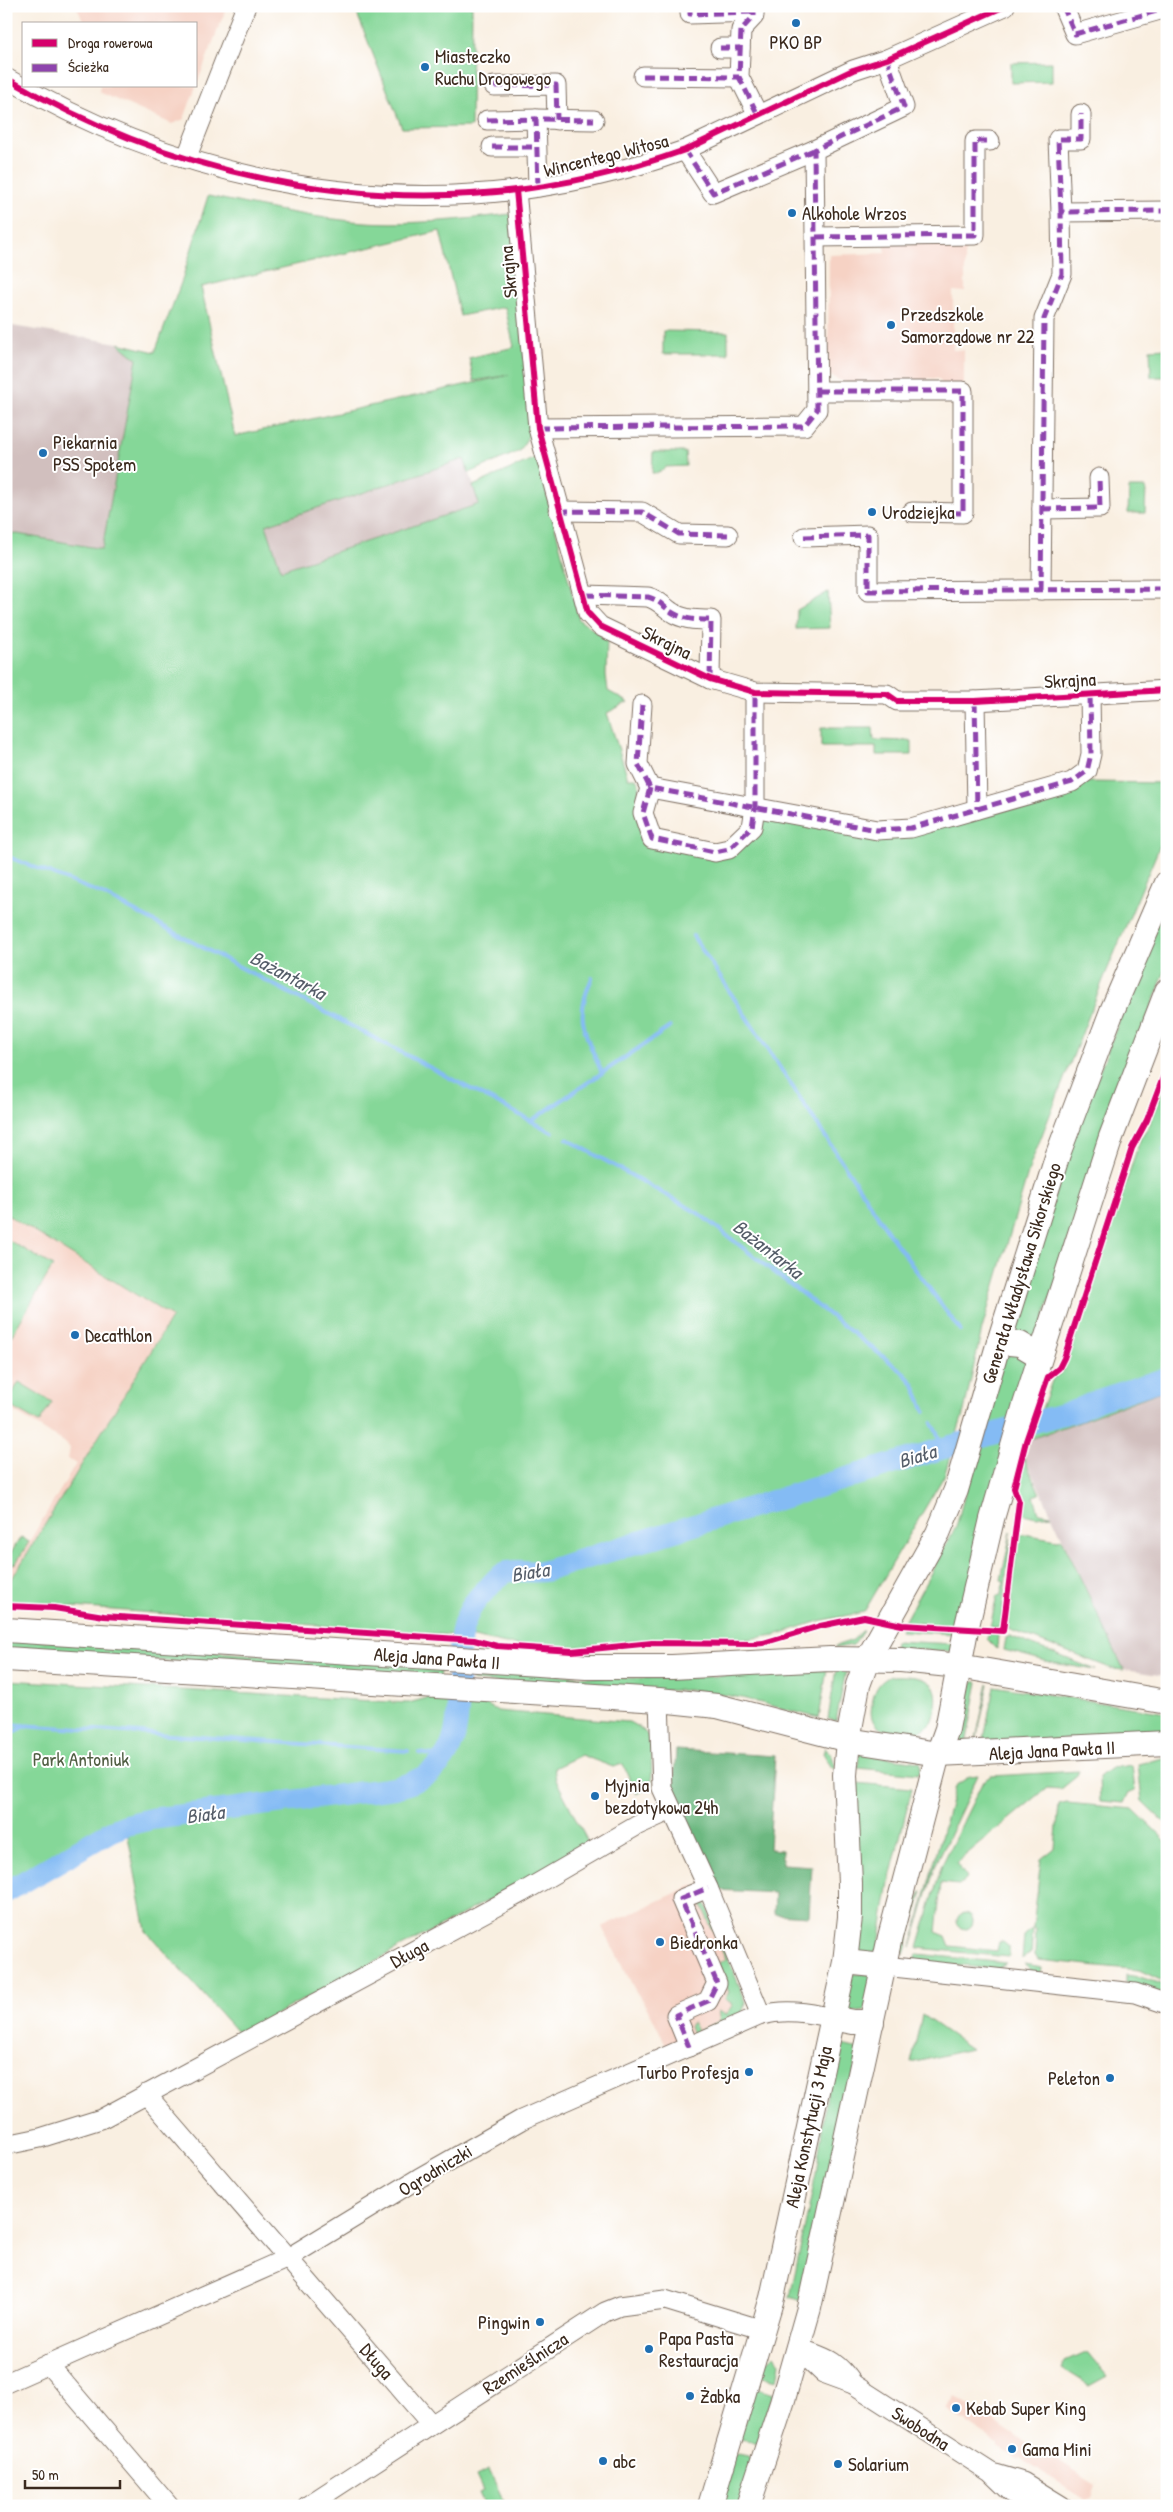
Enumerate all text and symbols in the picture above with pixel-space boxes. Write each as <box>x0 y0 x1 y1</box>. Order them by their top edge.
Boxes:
marker: PKO BP <box>790 17 802 29</box>
legend <box>22 22 198 88</box>
place label: PKO BP <box>770 29 822 55</box>
text: Droga rowerowa <box>68 32 152 53</box>
place label: Miasteczko Ruchu Drogowego <box>435 43 551 91</box>
text: Ścieżka <box>68 56 109 77</box>
marker: Miasteczko Ruchu Drogowego <box>419 61 431 73</box>
street label: Wincentego Witosa <box>541 127 672 183</box>
place label: Alkohole Wrzos <box>802 200 907 226</box>
marker: Alkohole Wrzos <box>786 207 798 219</box>
street label: Skrajna <box>493 244 523 299</box>
place label: Przedszkole Samorządowe nr 22 <box>901 301 1035 349</box>
marker: Przedszkole Samorządowe nr 22 <box>885 319 897 331</box>
place label: Piekarnia PSS Społem <box>53 429 136 477</box>
marker: Piekarnia PSS Społem <box>37 447 49 459</box>
place label: Urodziejka <box>882 499 955 525</box>
marker: Urodziejka <box>866 506 878 518</box>
street label: Skrajna <box>638 619 697 665</box>
street label: Skrajna <box>1043 666 1097 694</box>
water label: Bażantarka <box>246 943 333 1007</box>
street label: Generała Władysława Sikorskiego <box>975 1159 1067 1387</box>
water label: Bażantarka <box>728 1213 811 1286</box>
place label: Decathlon <box>85 1322 152 1348</box>
marker: Decathlon <box>69 1329 81 1341</box>
water label: Biała <box>895 1436 941 1474</box>
water label: Biała <box>509 1555 553 1588</box>
street label: Aleja Jana Pawła II <box>373 1641 501 1675</box>
street label: Aleja Jana Pawła II <box>988 1734 1116 1766</box>
park label: Park Antoniuk <box>33 1746 129 1772</box>
place label: Myjnia bezdotykowa 24h <box>605 1772 718 1820</box>
marker: Myjnia bezdotykowa 24h <box>589 1790 601 1802</box>
water label: Biała <box>184 1797 228 1830</box>
place label: Biedronka <box>670 1929 738 1955</box>
street label: Długa <box>385 1932 433 1974</box>
marker: Biedronka <box>654 1936 666 1948</box>
street label: Aleja Konstytucji 3 Maja <box>778 2043 838 2210</box>
place label: Turbo Profesja <box>638 2059 740 2085</box>
place label: Peleton <box>1048 2065 1100 2091</box>
marker: Turbo Profesja <box>743 2066 755 2078</box>
marker: Peleton <box>1104 2072 1116 2084</box>
street label: Ogrodniczki <box>393 2138 477 2202</box>
place label: Pingwin <box>478 2309 530 2335</box>
marker: Pingwin <box>534 2316 546 2328</box>
street label: Rzemieślnicza <box>477 2325 573 2400</box>
place label: Papa Pasta Restauracja <box>659 2325 739 2373</box>
street label: Długa <box>354 2337 400 2385</box>
marker: Papa Pasta Restauracja <box>643 2343 655 2355</box>
place label: Żabka <box>700 2383 741 2409</box>
marker: Żabka <box>684 2390 696 2402</box>
place label: Kebab Super King <box>966 2395 1086 2421</box>
street label: Swobodna <box>887 2400 955 2457</box>
marker: Kebab Super King <box>950 2402 962 2414</box>
place label: Gama Mini <box>1022 2436 1092 2462</box>
marker: Gama Mini <box>1006 2443 1018 2455</box>
place label: abc <box>613 2448 636 2474</box>
place label: Solarium <box>848 2451 909 2477</box>
marker: abc <box>597 2455 609 2467</box>
scale bar <box>25 2457 120 2489</box>
marker: Solarium <box>832 2458 844 2470</box>
text: 50 m <box>32 2464 59 2485</box>

